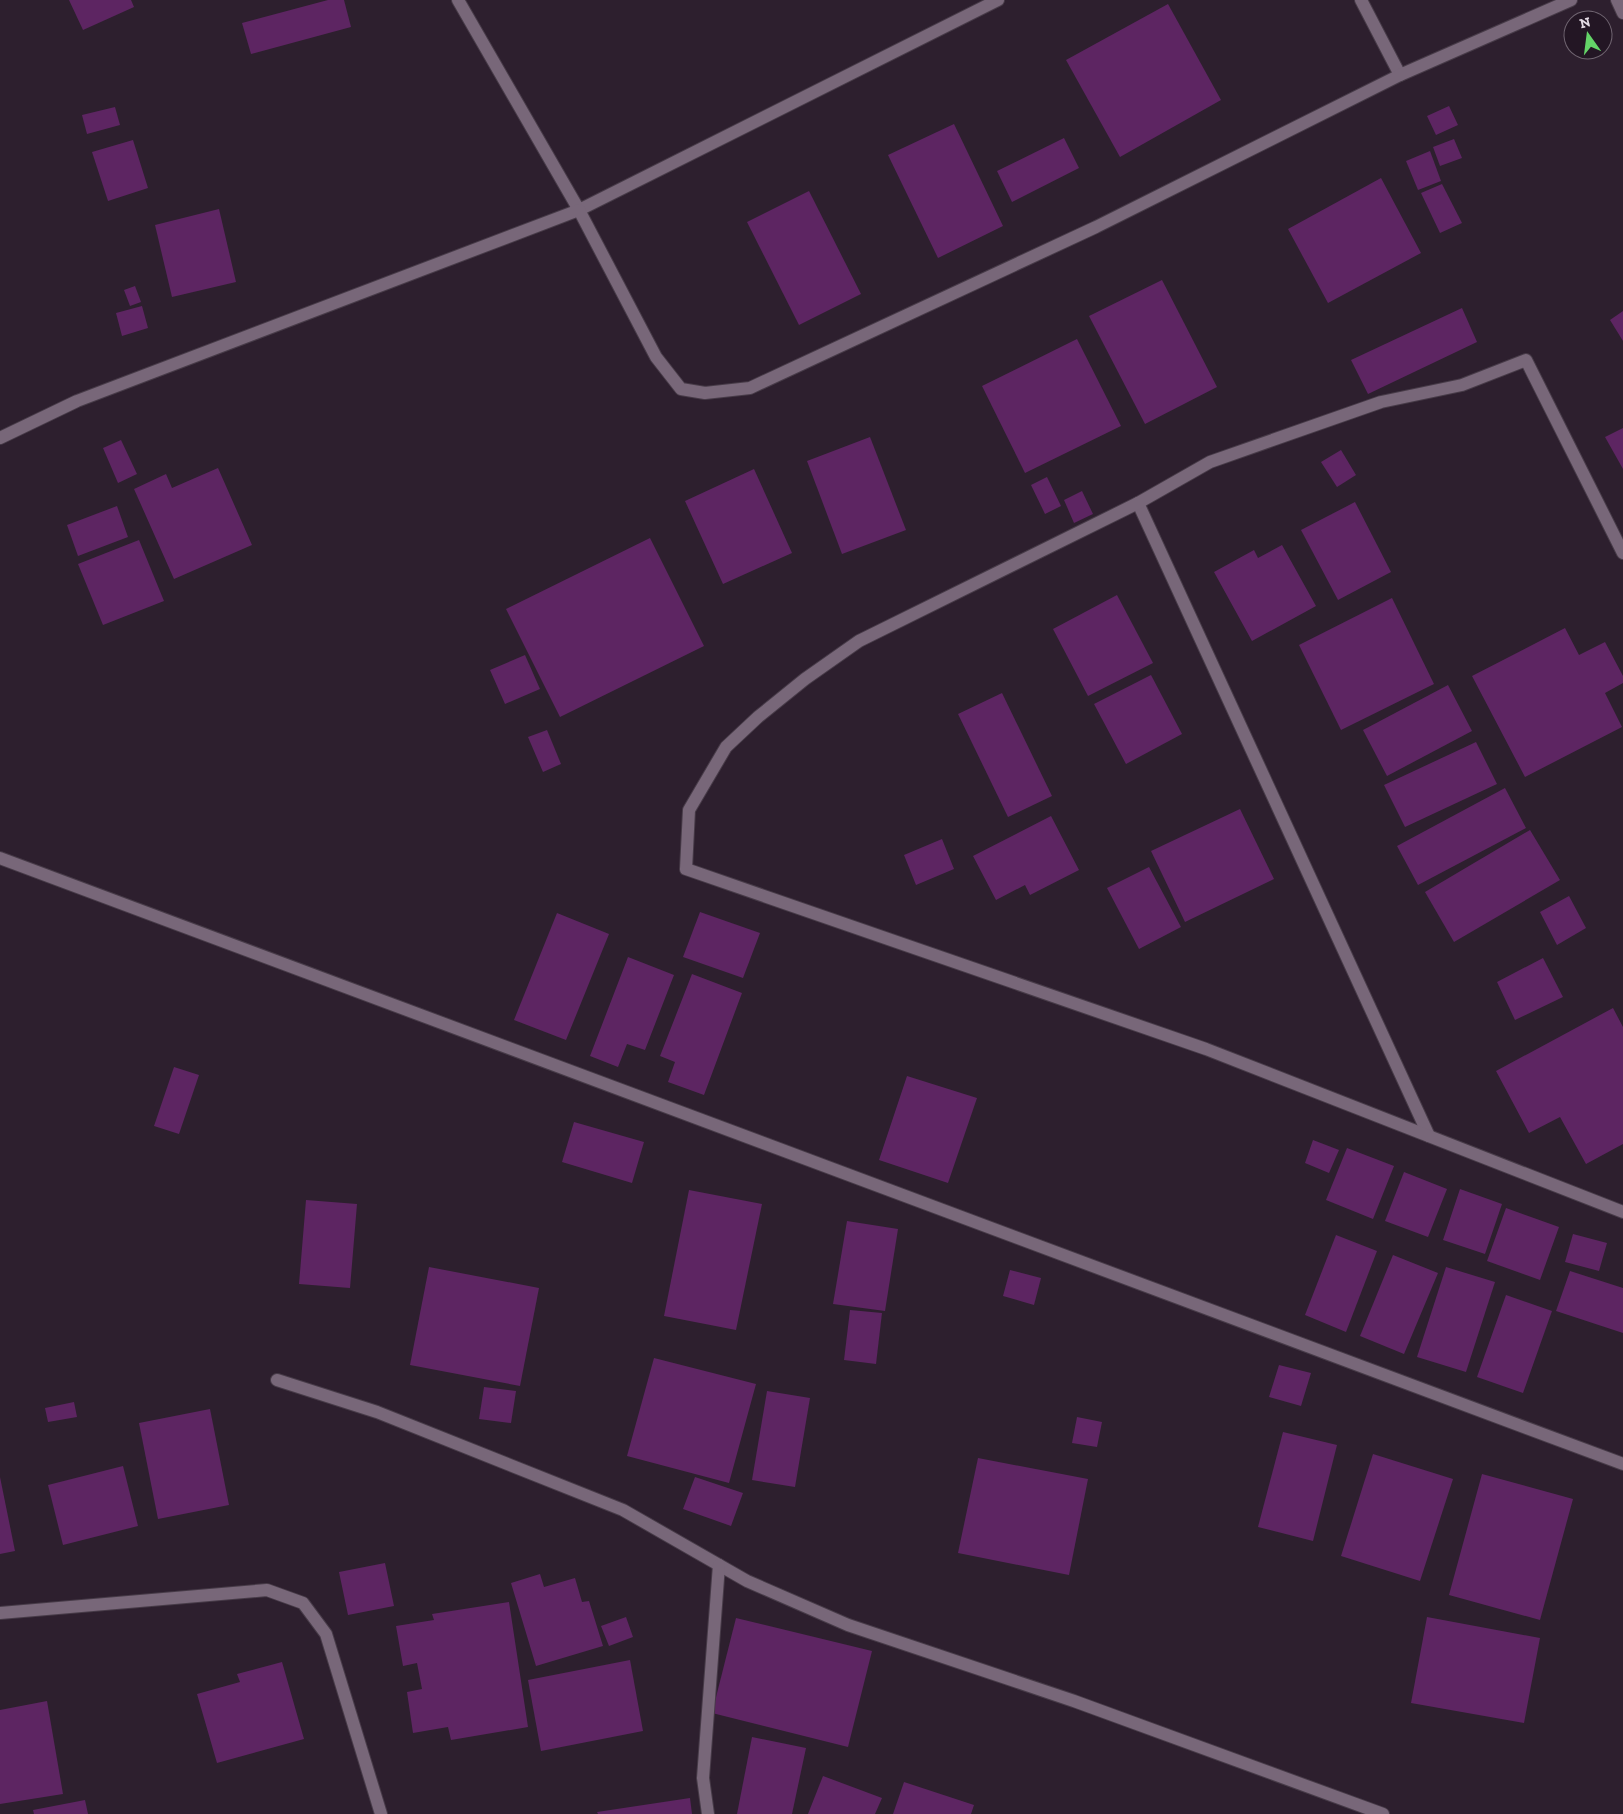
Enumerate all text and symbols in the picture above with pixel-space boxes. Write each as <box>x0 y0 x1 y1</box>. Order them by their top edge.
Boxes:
north arrow <box>1563 10 1613 60</box>
text: N <box>1578 13 1593 32</box>

